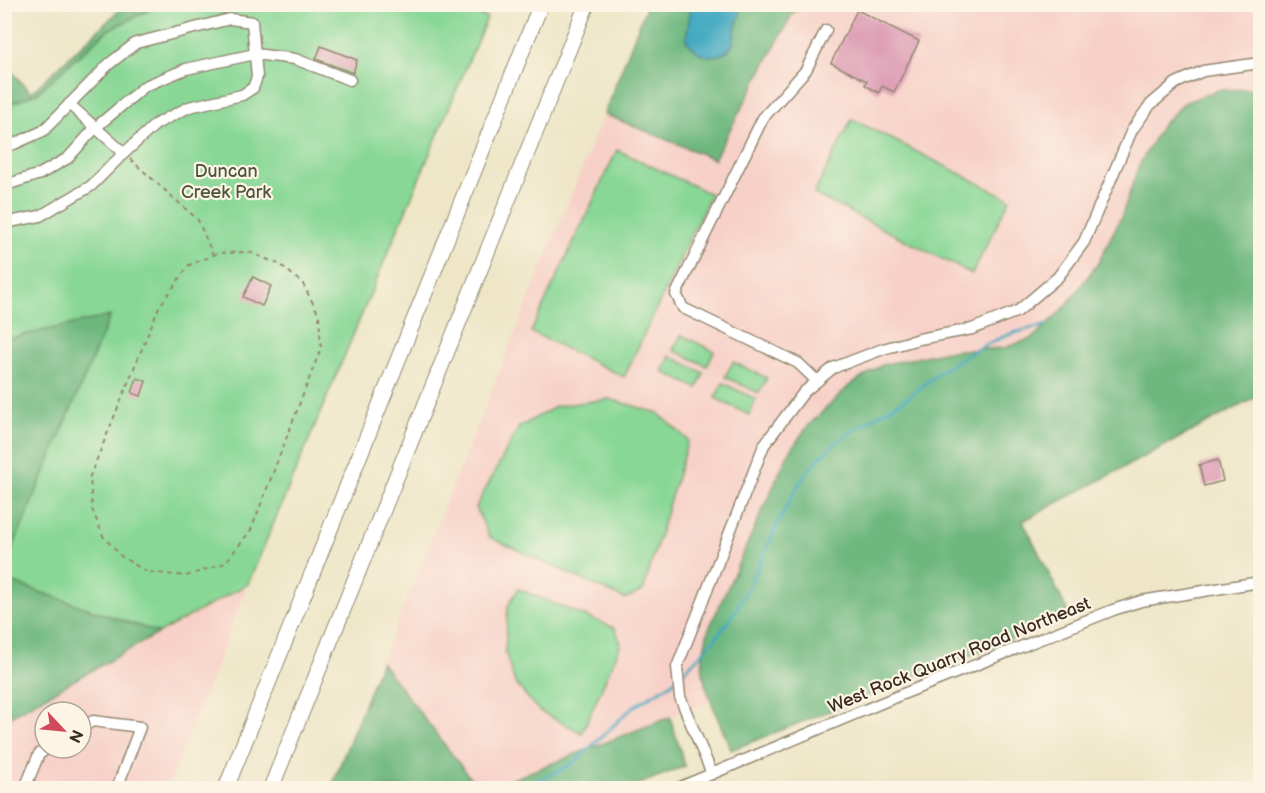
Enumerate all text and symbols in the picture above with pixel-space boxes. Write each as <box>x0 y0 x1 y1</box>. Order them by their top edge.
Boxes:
park label: Duncan Creek Park <box>181 161 271 203</box>
street label: West Rock Quarry Road Northeast <box>825 593 1094 718</box>
north arrow <box>33 700 93 760</box>
text: N <box>64 726 86 745</box>

